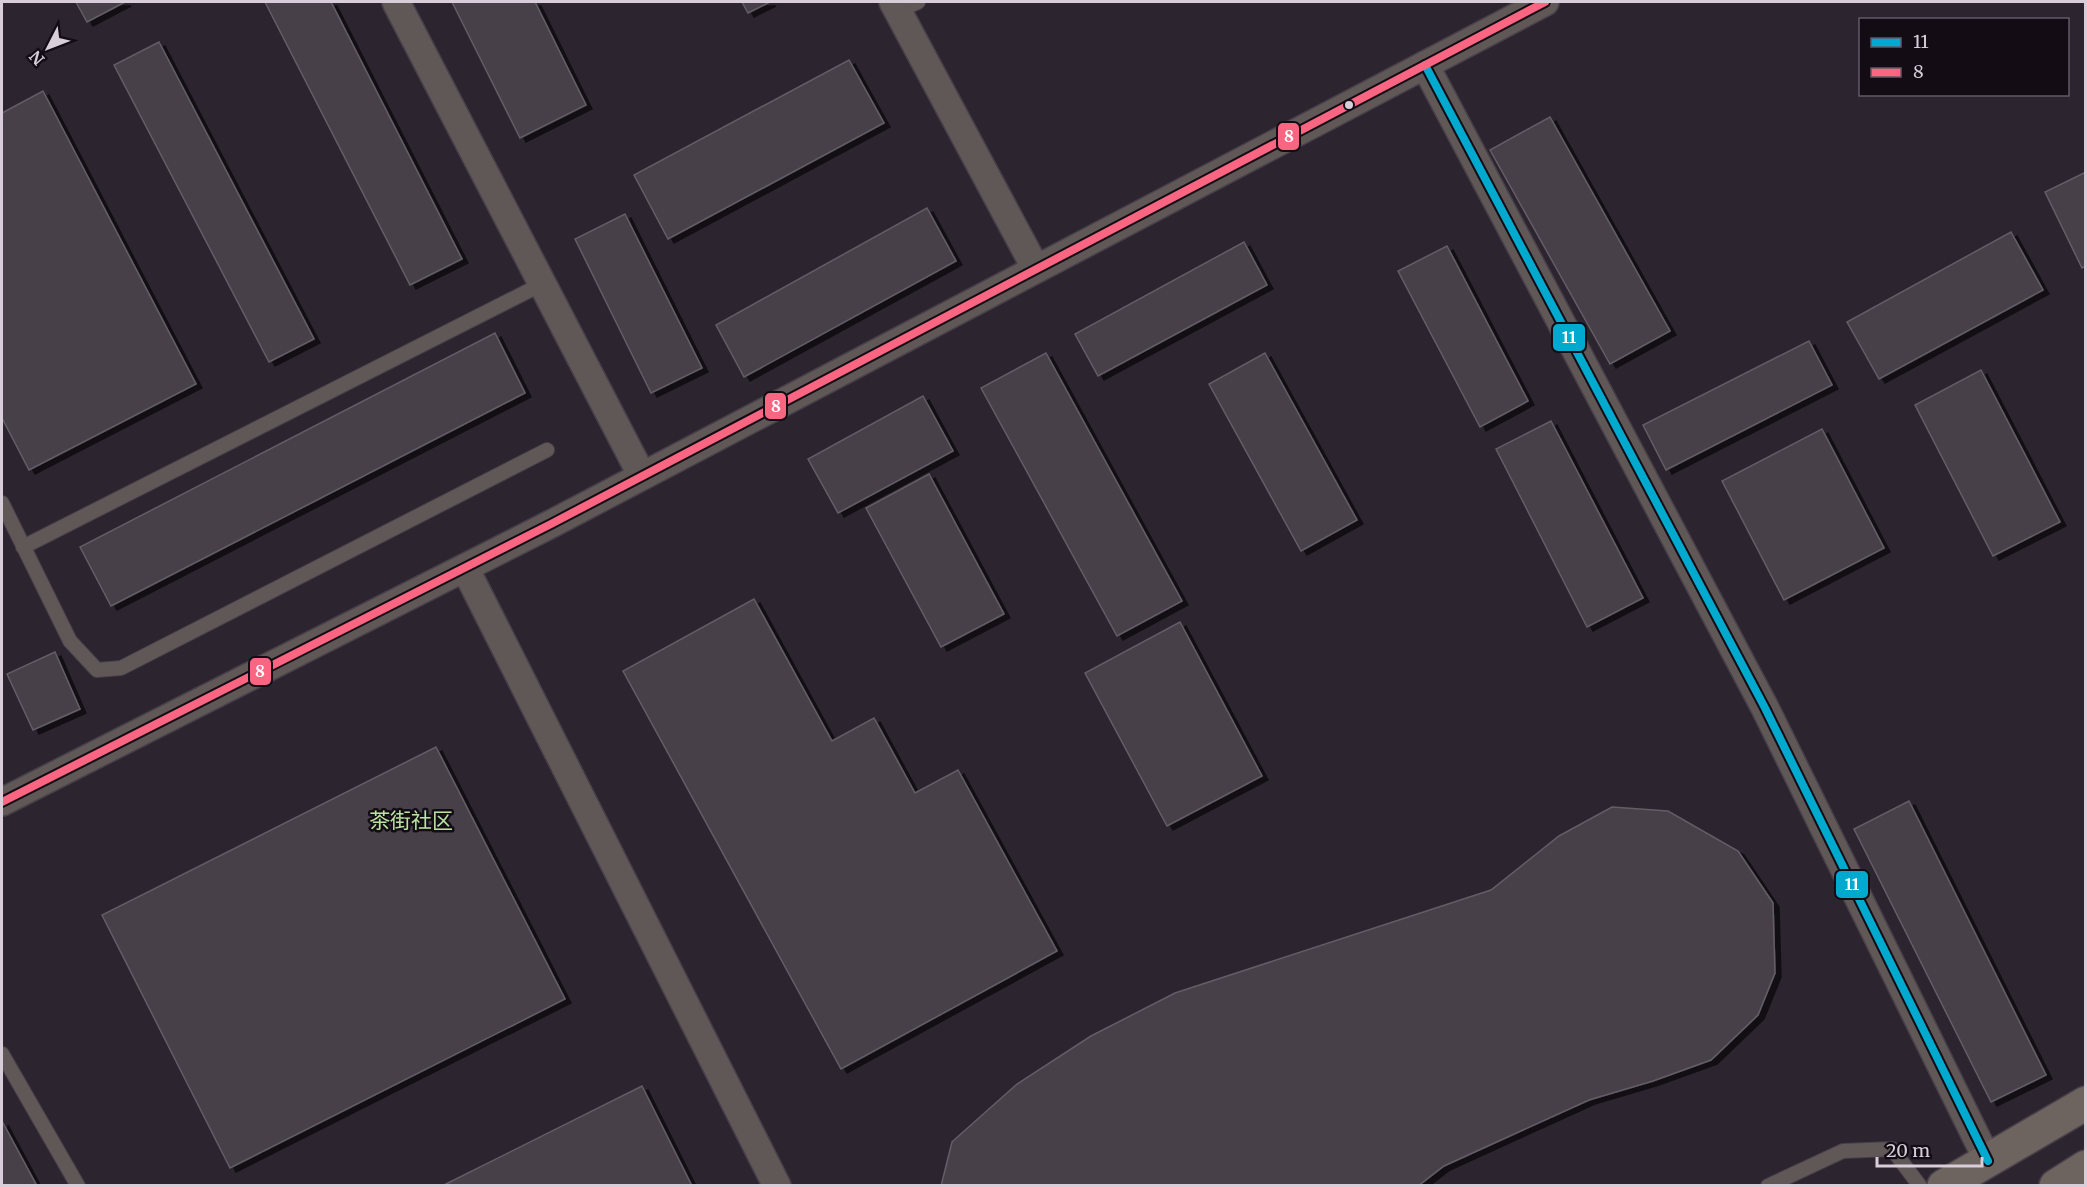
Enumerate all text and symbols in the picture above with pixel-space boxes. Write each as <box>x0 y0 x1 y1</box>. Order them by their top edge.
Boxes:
north arrow <box>18 18 78 78</box>
legend <box>1859 18 2069 96</box>
text: 11 <box>1913 30 1929 53</box>
text: N <box>25 46 49 69</box>
text: 8 <box>1913 60 1924 83</box>
unlabelled marker <box>1343 99 1355 111</box>
line badge: 8 <box>1277 122 1300 151</box>
text: 8 <box>1284 126 1294 146</box>
line badge: 11 <box>1552 323 1586 352</box>
text: 11 <box>1562 327 1577 347</box>
line badge: 8 <box>764 392 787 420</box>
text: 8 <box>771 396 781 416</box>
line badge: 8 <box>249 657 272 686</box>
text: 8 <box>255 661 265 681</box>
district label: 茶街社区 <box>369 807 453 834</box>
line badge: 11 <box>1835 870 1869 899</box>
text: 11 <box>1845 874 1860 894</box>
scale bar <box>1877 1130 1982 1168</box>
text: 20 m <box>1886 1139 1930 1162</box>

